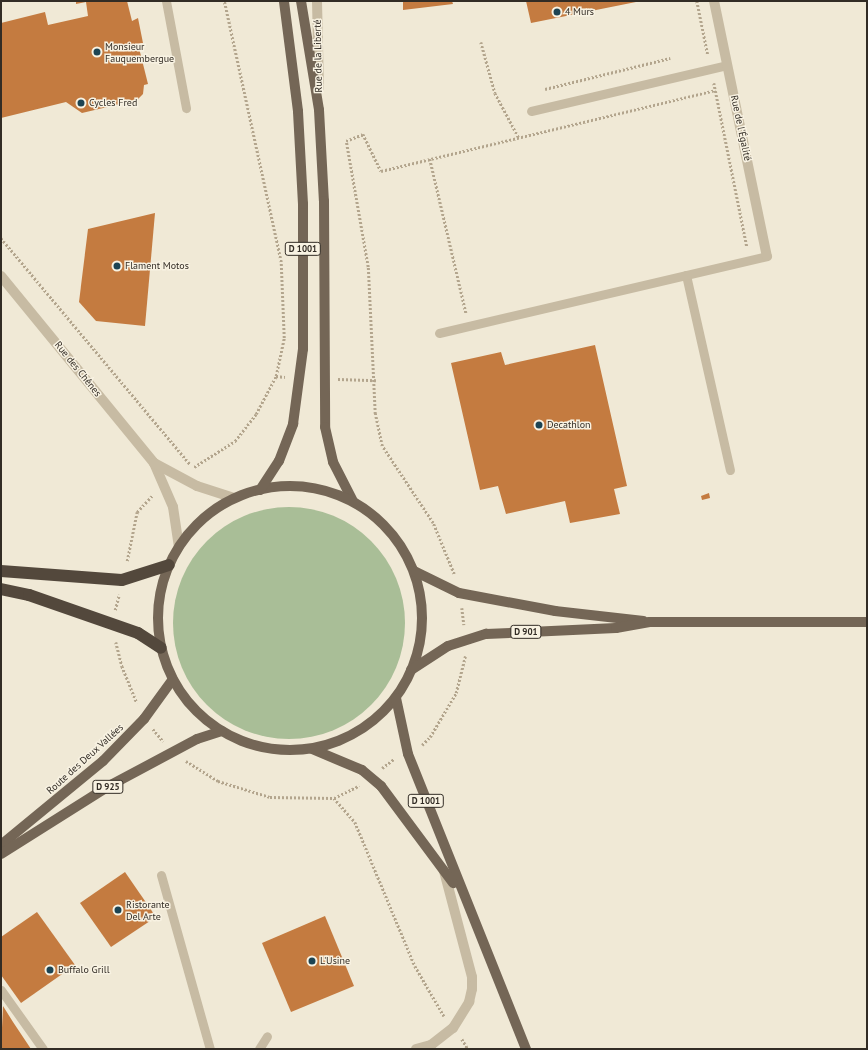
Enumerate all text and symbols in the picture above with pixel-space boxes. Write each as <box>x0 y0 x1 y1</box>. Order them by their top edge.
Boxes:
place label: 4 Murs <box>565 6 594 18</box>
marker: 4 Murs <box>552 7 562 17</box>
street label: Rue de la Liberté <box>311 19 325 93</box>
place label: Monsieur Fauquembergue <box>105 40 174 64</box>
marker: Monsieur Fauquembergue <box>92 47 102 57</box>
street label: Rue de l'Égalité <box>728 94 754 162</box>
place label: Cycles Fred <box>89 97 137 109</box>
marker: Cycles Fred <box>76 98 86 108</box>
road number: D 1001 <box>284 242 322 256</box>
place label: Flament Motos <box>125 260 189 272</box>
marker: Flament Motos <box>112 261 122 271</box>
street label: Rue des Chênes <box>52 339 104 399</box>
place label: Decathlon <box>547 419 591 431</box>
marker: Decathlon <box>534 420 544 430</box>
road number: D 901 <box>510 625 542 639</box>
street label: Route des Deux Vallées <box>44 721 126 797</box>
road number: D 925 <box>92 780 124 794</box>
road number: D 1001 <box>407 794 445 808</box>
place label: Ristorante Del Arte <box>126 898 170 922</box>
marker: Ristorante Del Arte <box>113 905 123 915</box>
place label: L'Usine <box>320 955 350 967</box>
marker: L'Usine <box>307 956 317 966</box>
place label: Buffalo Grill <box>58 964 110 976</box>
marker: Buffalo Grill <box>45 965 55 975</box>

